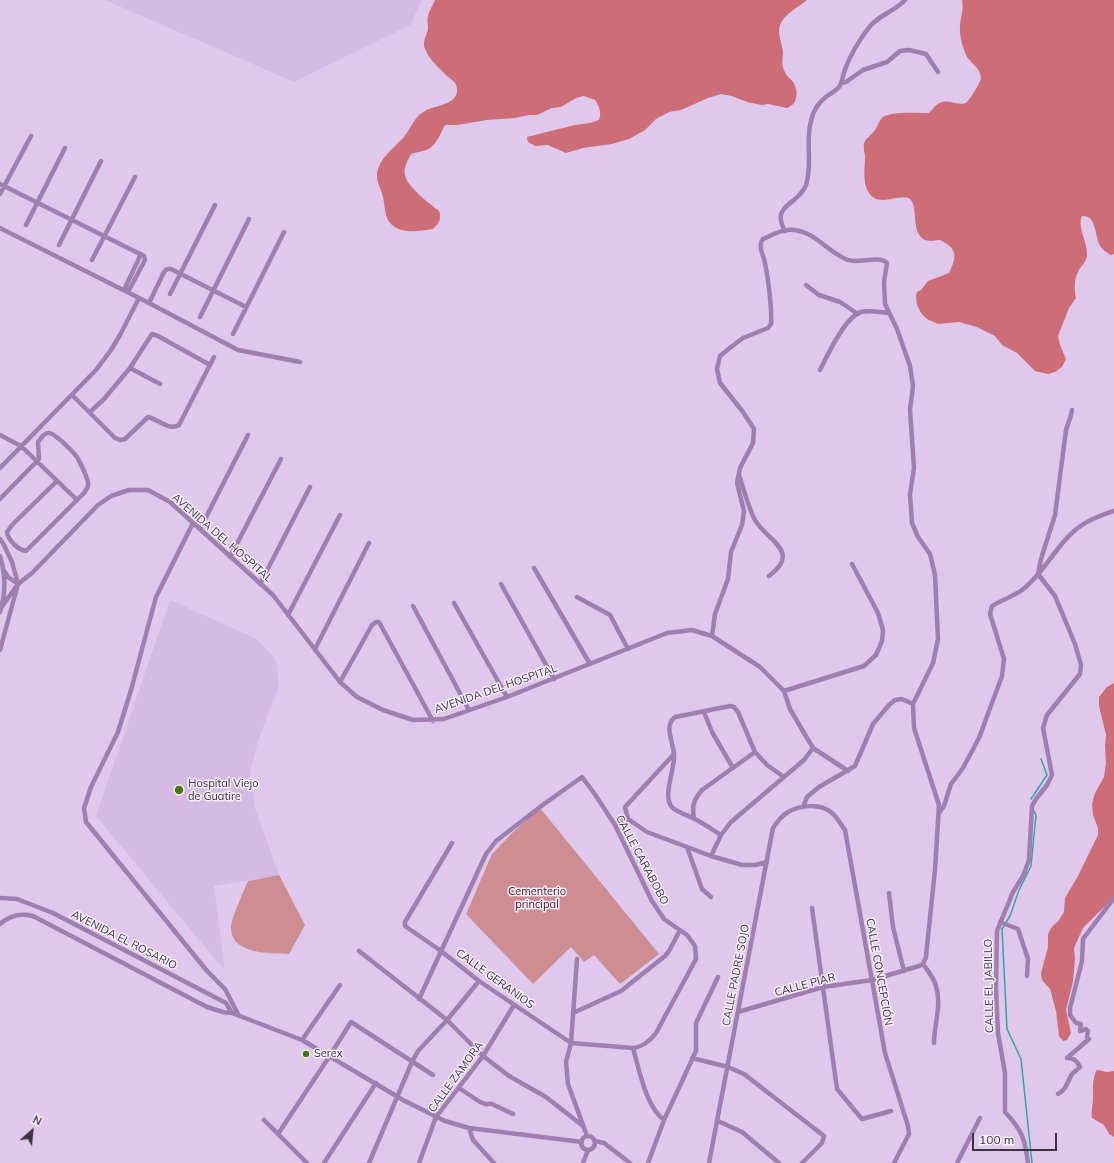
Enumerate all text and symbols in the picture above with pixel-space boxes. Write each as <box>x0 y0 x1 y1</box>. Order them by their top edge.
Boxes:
street label: AVENIDA DEL HOSPITAL <box>169 491 275 585</box>
street label: AVENIDA DEL HOSPITAL <box>433 662 559 716</box>
place label: Hospital Viejo de Guatire <box>188 777 258 803</box>
marker: Hospital Viejo de Guatire <box>173 784 185 796</box>
street label: CALLE CARABOBO <box>613 813 671 907</box>
park label: Cementerio principal <box>508 885 566 911</box>
street label: AVENIDA EL ROSARIO <box>69 908 179 972</box>
street label: CALLE CONCEPCIÓN <box>863 917 895 1027</box>
street label: CALLE PADRE SOJO <box>720 923 752 1027</box>
street label: CALLE EL JABILLO <box>982 939 996 1033</box>
street label: CALLE GERANIOS <box>453 946 537 1012</box>
street label: CALLE PIAR <box>773 971 837 999</box>
street label: CALLE ZAMORA <box>426 1039 486 1115</box>
place label: Serex <box>314 1047 343 1061</box>
marker: Serex <box>301 1049 311 1059</box>
north arrow <box>12 1111 52 1151</box>
text: N <box>31 1112 44 1128</box>
scale bar <box>974 1125 1059 1151</box>
text: 100 m <box>979 1132 1014 1147</box>

